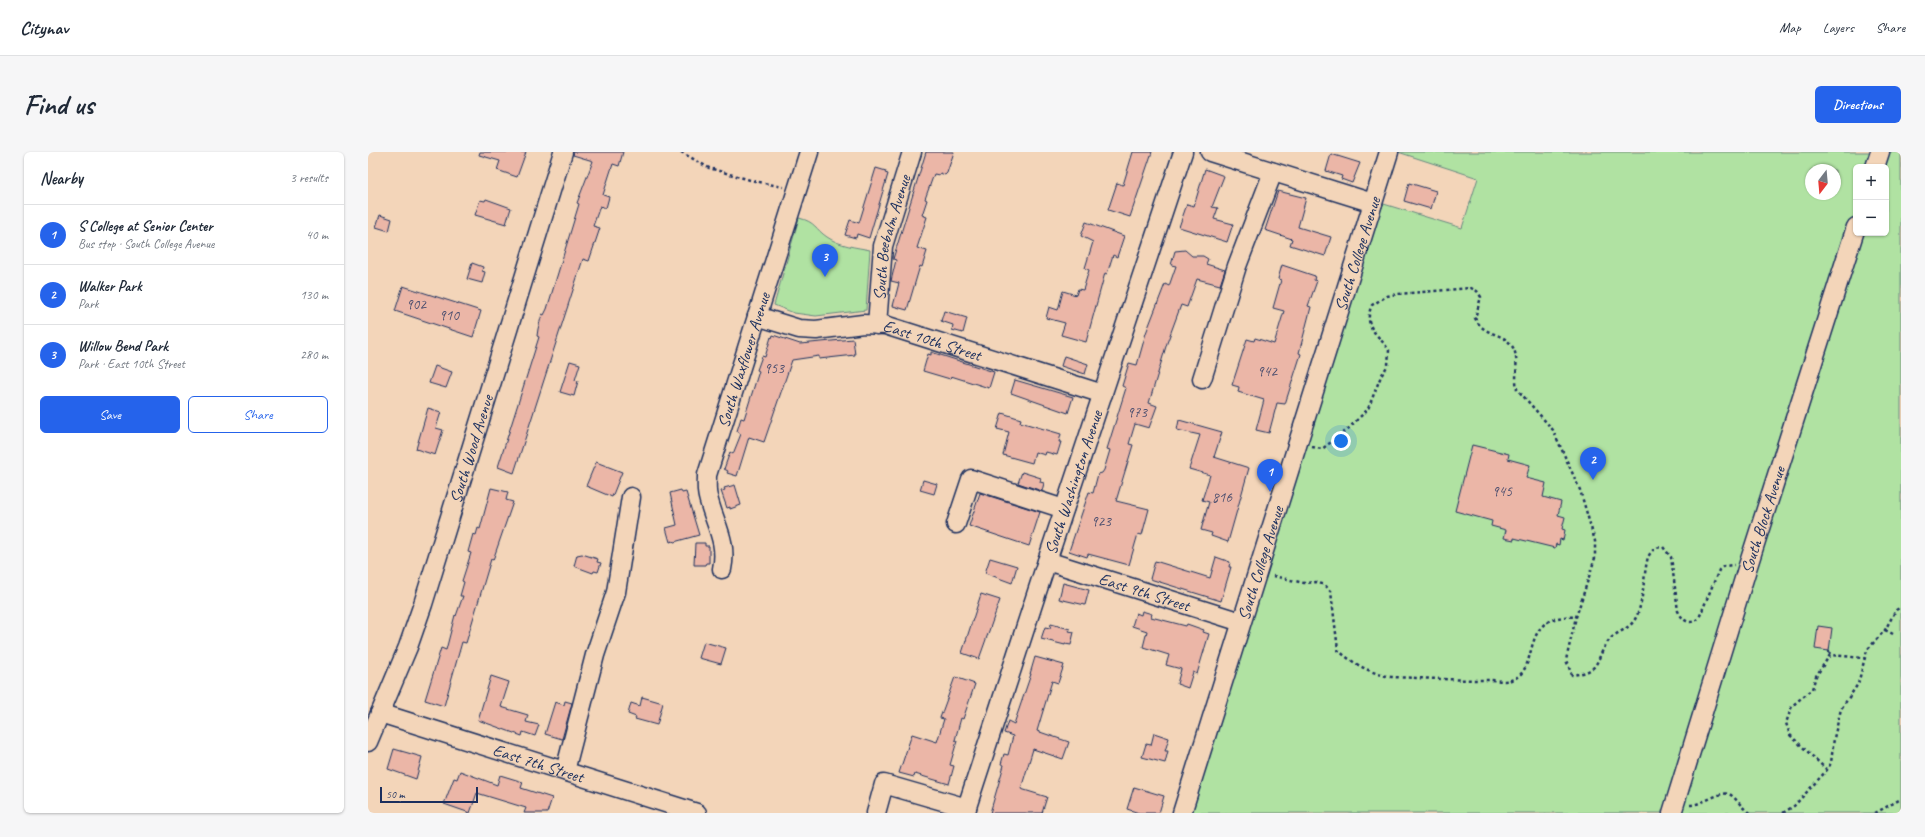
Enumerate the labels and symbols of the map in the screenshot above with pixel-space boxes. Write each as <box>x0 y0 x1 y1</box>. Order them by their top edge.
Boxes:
north arrow <box>1805 164 1841 200</box>
street label: South Beebalm Avenue <box>869 171 916 301</box>
street label: South College Avenue <box>1330 193 1386 313</box>
pin: 3 <box>812 244 838 277</box>
street label: South Waxflower Avenue <box>713 289 775 430</box>
house number: 902 <box>406 295 427 314</box>
house number: 910 <box>439 306 460 325</box>
street label: East 10th Street <box>881 315 986 366</box>
house number: 953 <box>764 359 785 378</box>
house number: 942 <box>1257 362 1278 381</box>
street label: South Wood Avenue <box>445 391 499 506</box>
house number: 973 <box>1127 403 1148 422</box>
street label: South Washington Avenue <box>1040 406 1108 557</box>
your location <box>1331 431 1351 451</box>
pin: 2 <box>1580 447 1606 480</box>
pin: 1 <box>1257 459 1283 492</box>
street label: South Block Avenue <box>1736 462 1791 576</box>
house number: 945 <box>1492 482 1513 501</box>
house number: 816 <box>1212 488 1233 507</box>
street label: South College Avenue <box>1233 502 1289 623</box>
house number: 923 <box>1091 512 1112 531</box>
street label: East 9th Street <box>1096 568 1194 617</box>
street label: East 7th Street <box>490 739 588 788</box>
scale bar <box>380 785 478 804</box>

